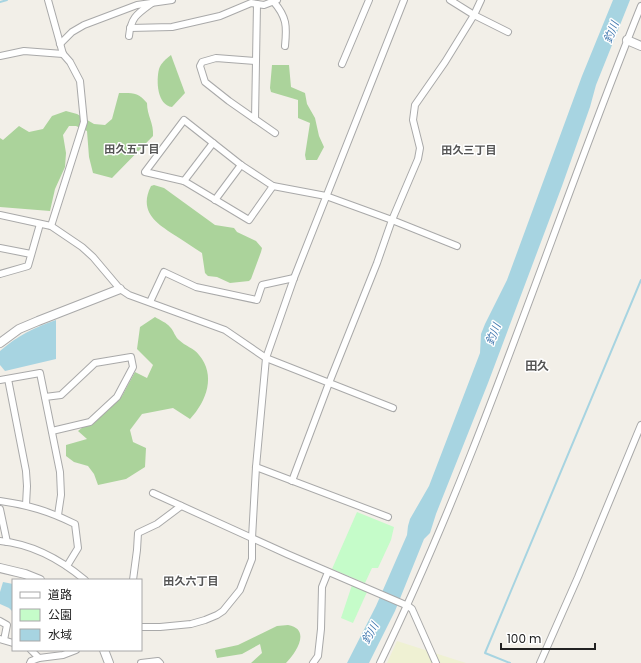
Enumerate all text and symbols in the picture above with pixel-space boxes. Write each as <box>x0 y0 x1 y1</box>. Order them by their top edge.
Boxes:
water label: 釣川 <box>600 18 623 45</box>
district label: 田久五丁目 <box>105 141 160 157</box>
district label: 田久三丁目 <box>442 142 497 158</box>
water label: 釣川 <box>482 320 505 347</box>
district label: 田久 <box>525 357 549 374</box>
district label: 田久六丁目 <box>164 573 219 589</box>
legend <box>12 579 142 651</box>
text: 道路 <box>48 586 72 603</box>
text: 公園 <box>48 606 72 623</box>
water label: 釣川 <box>358 619 383 646</box>
scale bar <box>501 625 595 651</box>
text: 水域 <box>48 626 72 643</box>
text: 100 m <box>507 630 541 647</box>

